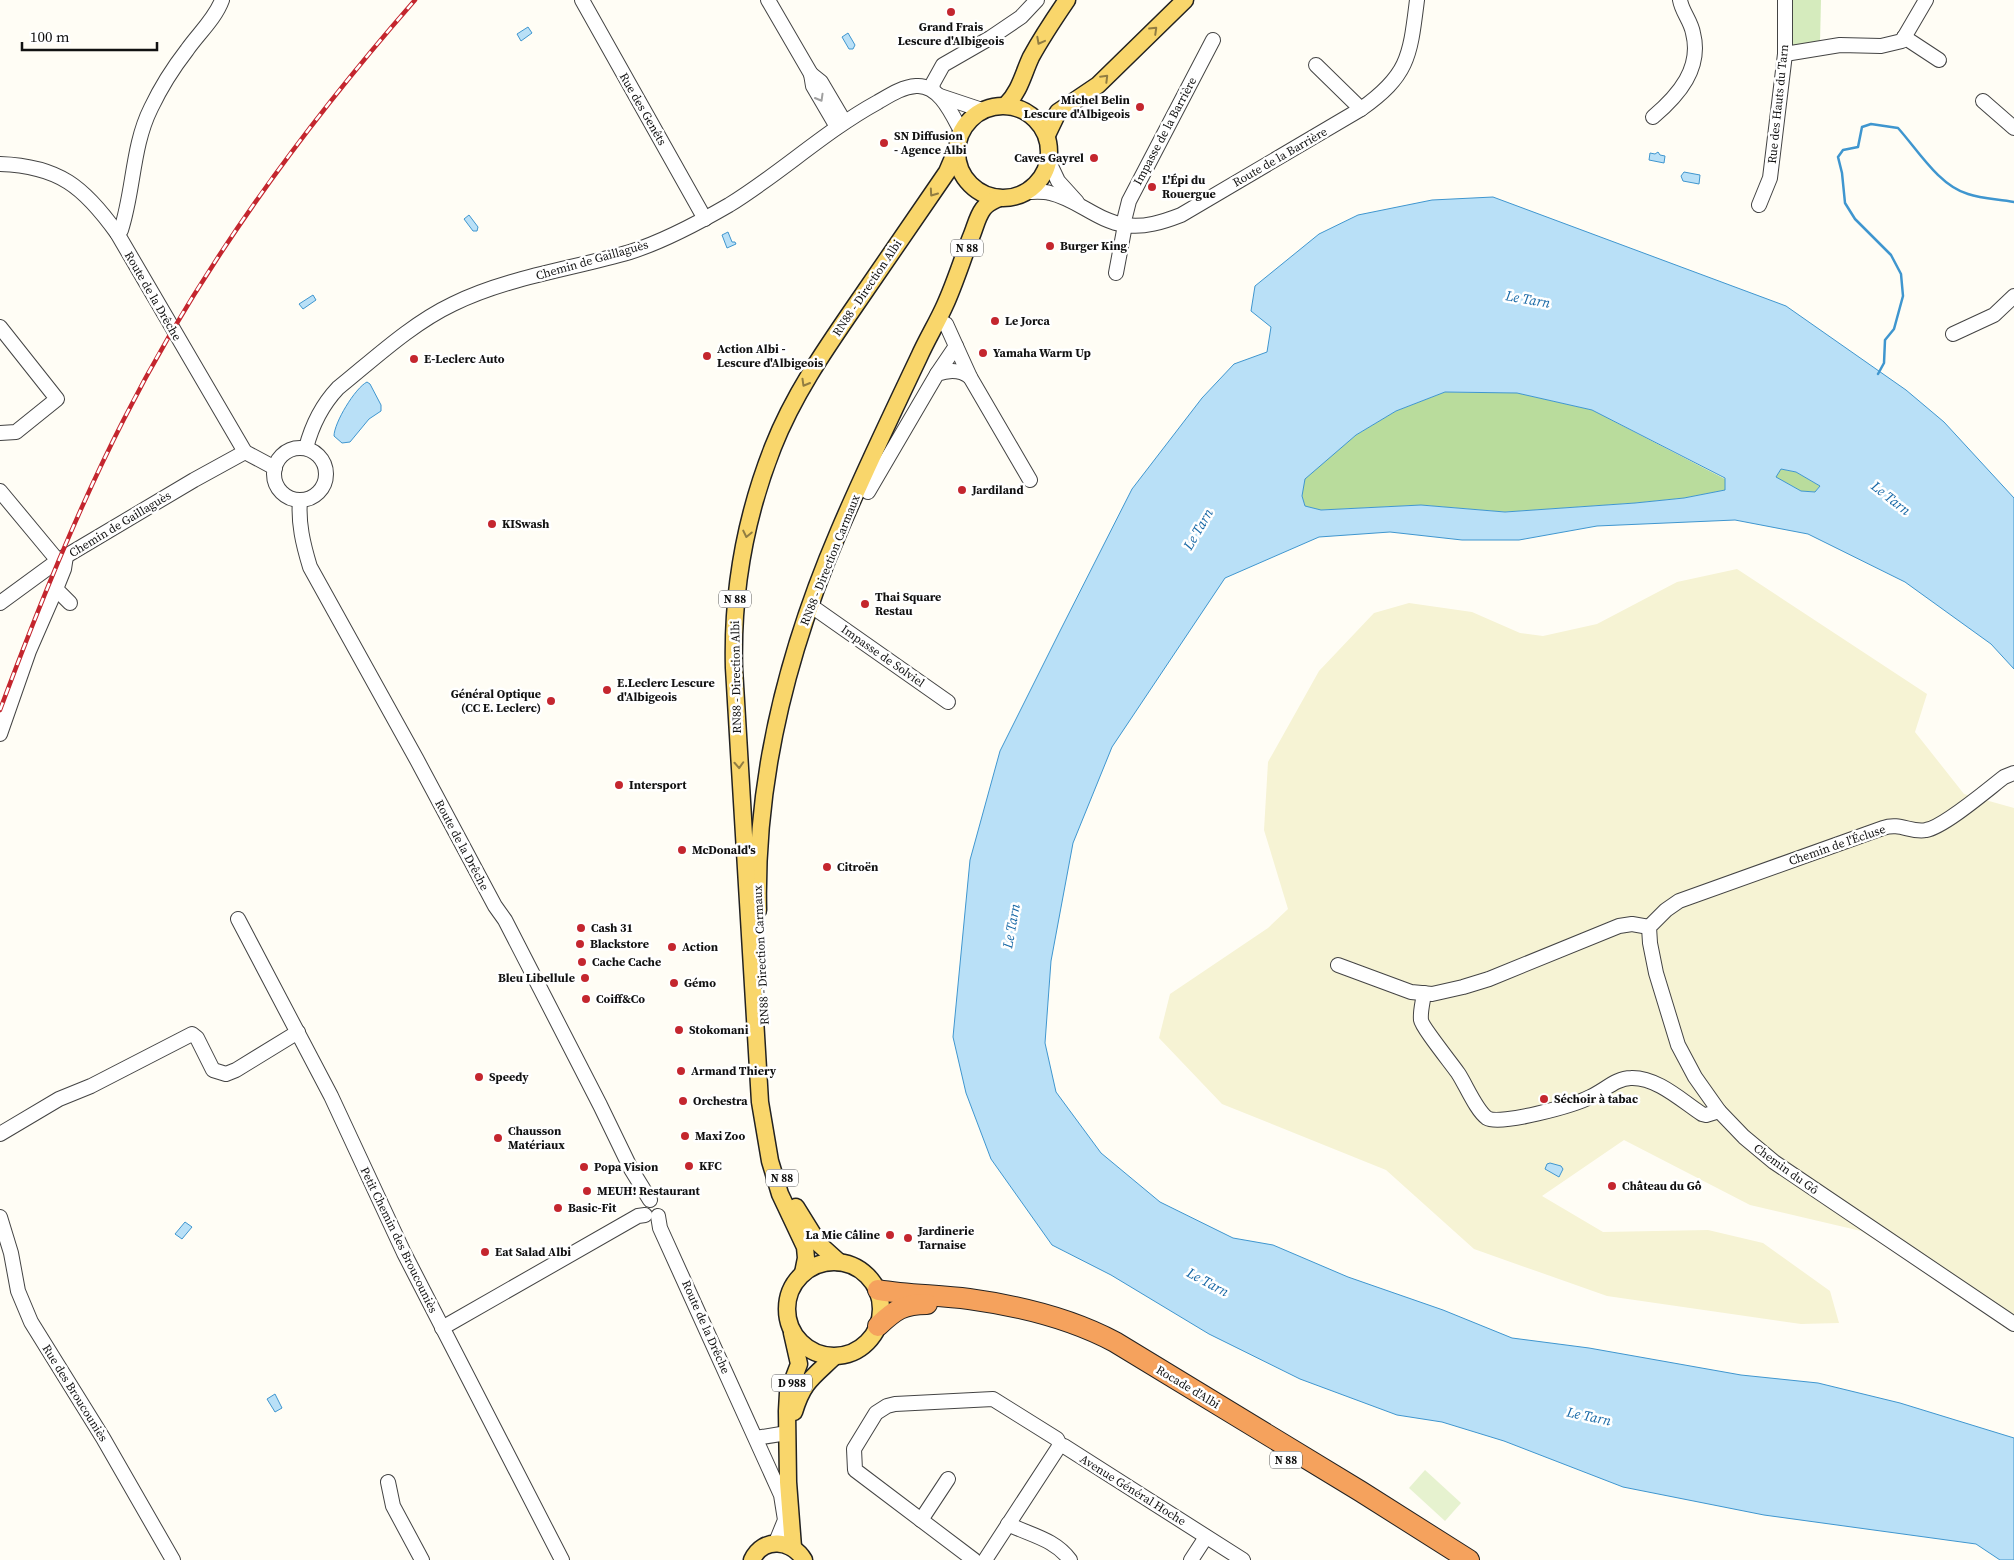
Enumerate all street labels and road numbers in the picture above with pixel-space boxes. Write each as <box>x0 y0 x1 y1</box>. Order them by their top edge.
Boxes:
street label: Rue des Hauts du Tarn <box>1764 43 1792 165</box>
street label: Rue des Genêts <box>616 70 670 148</box>
street label: Impasse de la Barrière <box>1130 74 1200 188</box>
street label: Route de la Barrière <box>1230 123 1330 191</box>
street label: Chemin de Gaillaguès <box>534 236 650 284</box>
street label: RN88 - Direction Albi <box>829 236 906 339</box>
road number: N 88 <box>951 240 983 256</box>
street label: Route de la Drêche <box>121 248 185 344</box>
street label: Chemin de Gaillaguès <box>66 487 174 561</box>
street label: RN88 - Direction Carmaux <box>796 491 864 628</box>
road number: N 88 <box>719 590 751 608</box>
street label: RN88 - Direction Albi <box>727 620 745 734</box>
street label: Impasse de Solviel <box>838 621 928 691</box>
street label: Route de la Drêche <box>431 797 493 893</box>
street label: Chemin de l'Écluse <box>1786 821 1888 869</box>
street label: RN88 - Direction Carmaux <box>749 884 773 1025</box>
street label: Chemin du Gô <box>1750 1140 1822 1198</box>
street label: Petit Chemin des Broucouniès <box>357 1164 441 1316</box>
road number: N 88 <box>766 1170 798 1186</box>
street label: Route de la Drêche <box>678 1278 734 1376</box>
street label: Rue des Broucouniès <box>39 1341 111 1445</box>
street label: Rocade d'Albi <box>1153 1362 1223 1413</box>
road number: D 988 <box>772 1375 812 1392</box>
street label: Avenue Général Hoche <box>1077 1451 1189 1529</box>
road number: N 88 <box>1270 1452 1302 1468</box>

